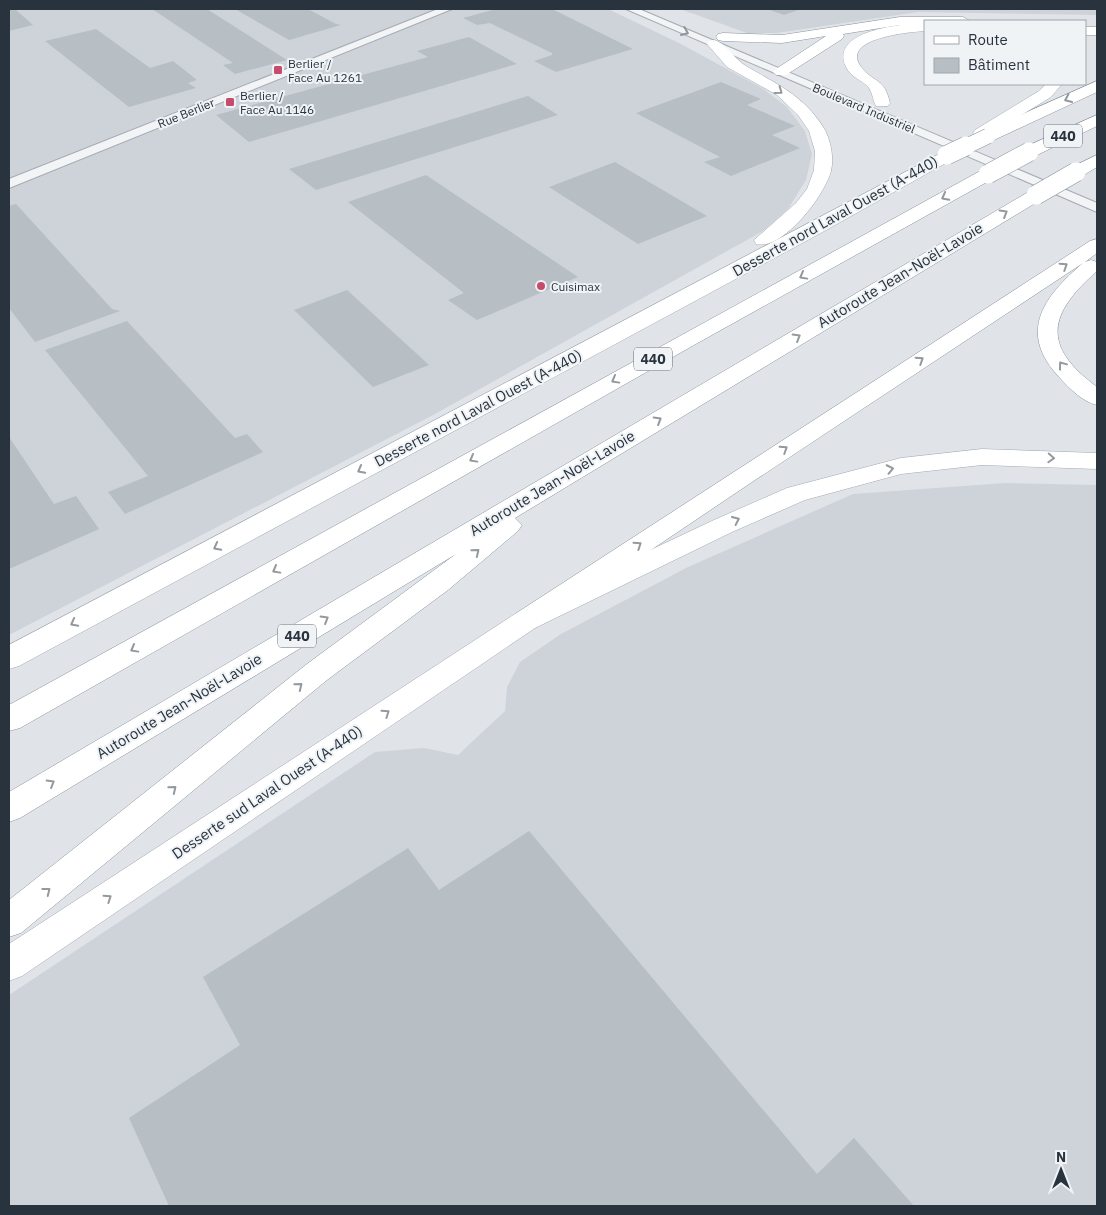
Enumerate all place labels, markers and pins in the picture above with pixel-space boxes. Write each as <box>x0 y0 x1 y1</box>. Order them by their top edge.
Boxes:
place label: Berlier / Face Au 1261 <box>288 56 362 85</box>
marker: Berlier / Face Au 1261 <box>272 64 284 76</box>
place label: Berlier / Face Au 1146 <box>240 88 314 117</box>
marker: Berlier / Face Au 1146 <box>224 96 236 108</box>
place label: Cuisimax <box>551 279 600 294</box>
marker: Cuisimax <box>535 280 547 292</box>

